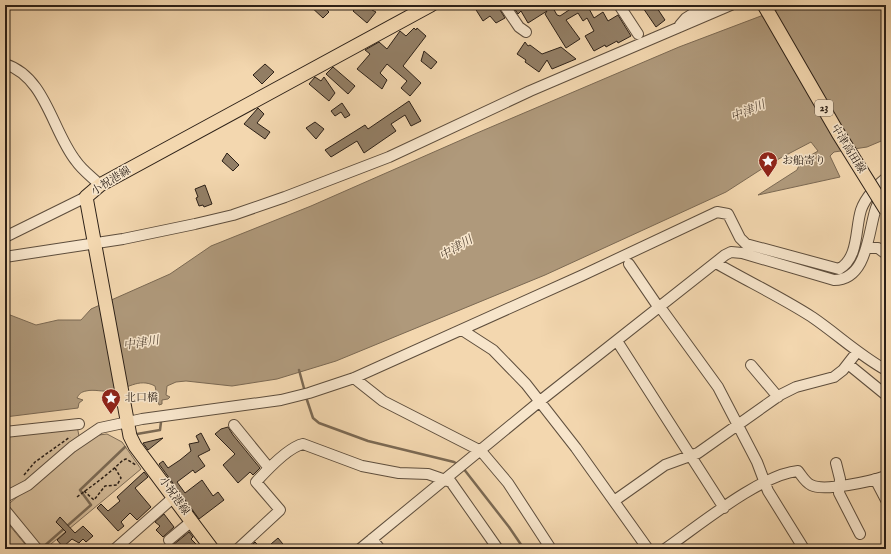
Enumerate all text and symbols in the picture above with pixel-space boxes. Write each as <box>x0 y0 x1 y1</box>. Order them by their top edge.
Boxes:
water label: 中津川 <box>728 97 769 125</box>
road number: 23 <box>815 100 833 116</box>
street label: 中津高田線 <box>827 122 869 176</box>
place icon: お船寄り <box>757 150 779 178</box>
place label: お船寄り <box>782 154 826 168</box>
street label: 小祝港線 <box>89 163 133 199</box>
water label: 中津川 <box>437 231 477 264</box>
water label: 中津川 <box>122 332 162 353</box>
place icon: 北口橋 <box>100 387 122 415</box>
place label: 北口橋 <box>125 391 158 405</box>
street label: 小祝港線 <box>155 474 193 518</box>

